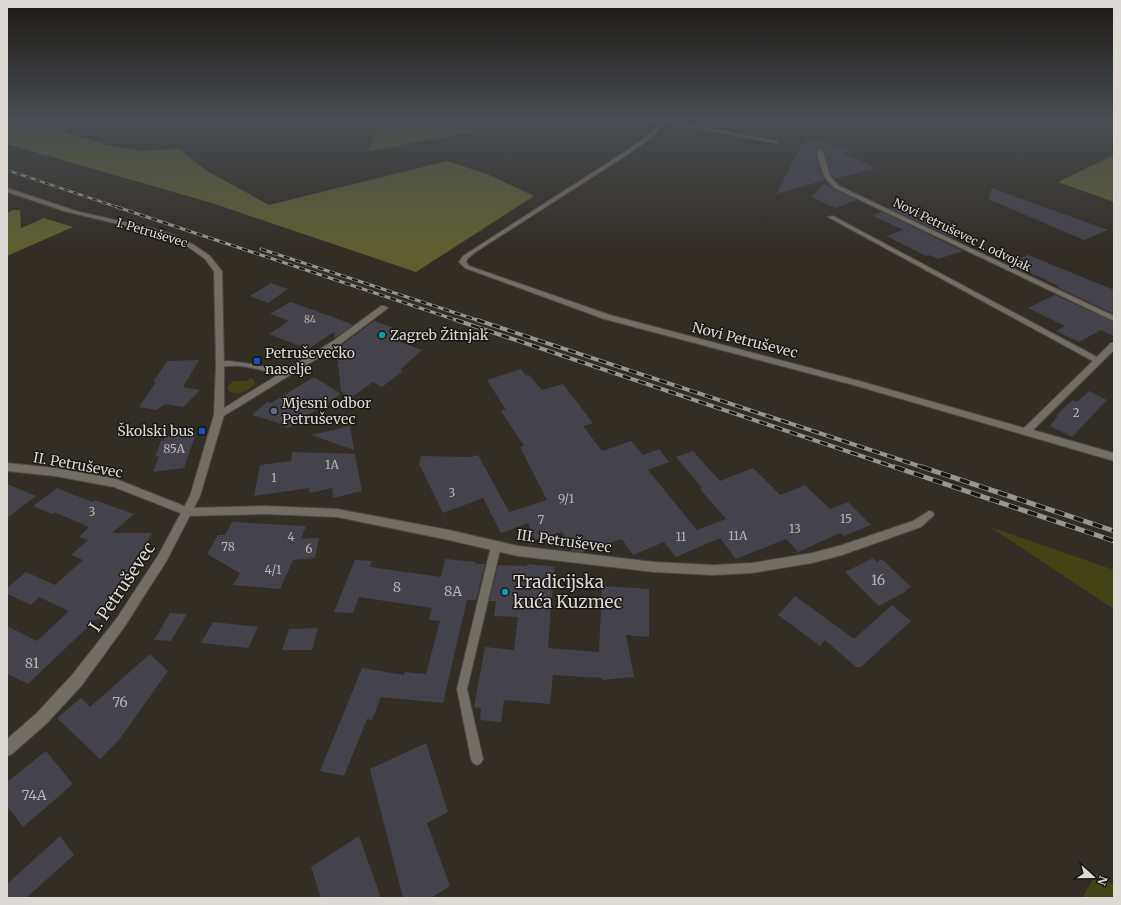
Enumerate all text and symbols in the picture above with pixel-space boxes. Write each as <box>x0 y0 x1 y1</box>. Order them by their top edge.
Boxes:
street label: Novi Petruševec I. odvojak <box>891 195 1034 275</box>
street label: I. Petruševec <box>115 215 189 250</box>
house number: 84 <box>304 313 316 326</box>
street label: Novi Petruševec <box>690 318 800 362</box>
place label: Zagreb Žitnjak <box>390 326 489 344</box>
marker: Zagreb Žitnjak <box>377 330 387 340</box>
place label: Petruševečko naselje <box>265 344 355 378</box>
marker: Petruševečko naselje <box>252 356 262 366</box>
place label: Mjesni odbor Petruševec <box>282 394 371 428</box>
house number: 2 <box>1072 405 1080 420</box>
marker: Mjesni odbor Petruševec <box>269 406 279 416</box>
place label: Školski bus <box>117 422 194 440</box>
marker: Školski bus <box>197 426 207 436</box>
house number: 85A <box>163 441 185 456</box>
street label: II. Petruševec <box>32 448 124 482</box>
house number: 1A <box>325 457 340 472</box>
house number: 1 <box>271 470 277 485</box>
house number: 3 <box>449 485 456 500</box>
house number: 9/1 <box>558 491 575 506</box>
house number: 3 <box>89 504 96 519</box>
house number: 15 <box>840 511 852 526</box>
house number: 7 <box>538 512 545 527</box>
house number: 13 <box>789 521 801 536</box>
street label: III. Petruševec <box>515 525 613 557</box>
house number: 11A <box>728 528 748 543</box>
house number: 4 <box>287 529 295 544</box>
house number: 11 <box>676 529 687 544</box>
street label: I. Petruševec <box>84 538 160 636</box>
house number: 78 <box>221 539 235 554</box>
house number: 6 <box>305 541 313 556</box>
house number: 4/1 <box>265 562 282 577</box>
place label: Tradicijska kuća Kuzmec <box>513 571 623 613</box>
house number: 16 <box>871 571 885 589</box>
house number: 8 <box>393 578 401 596</box>
house number: 8A <box>444 582 462 600</box>
marker: Tradicijska kuća Kuzmec <box>500 587 510 597</box>
house number: 81 <box>25 654 39 672</box>
house number: 76 <box>112 693 128 711</box>
house number: 74A <box>21 786 47 804</box>
north arrow <box>1073 857 1113 897</box>
text: N <box>1094 874 1110 887</box>

